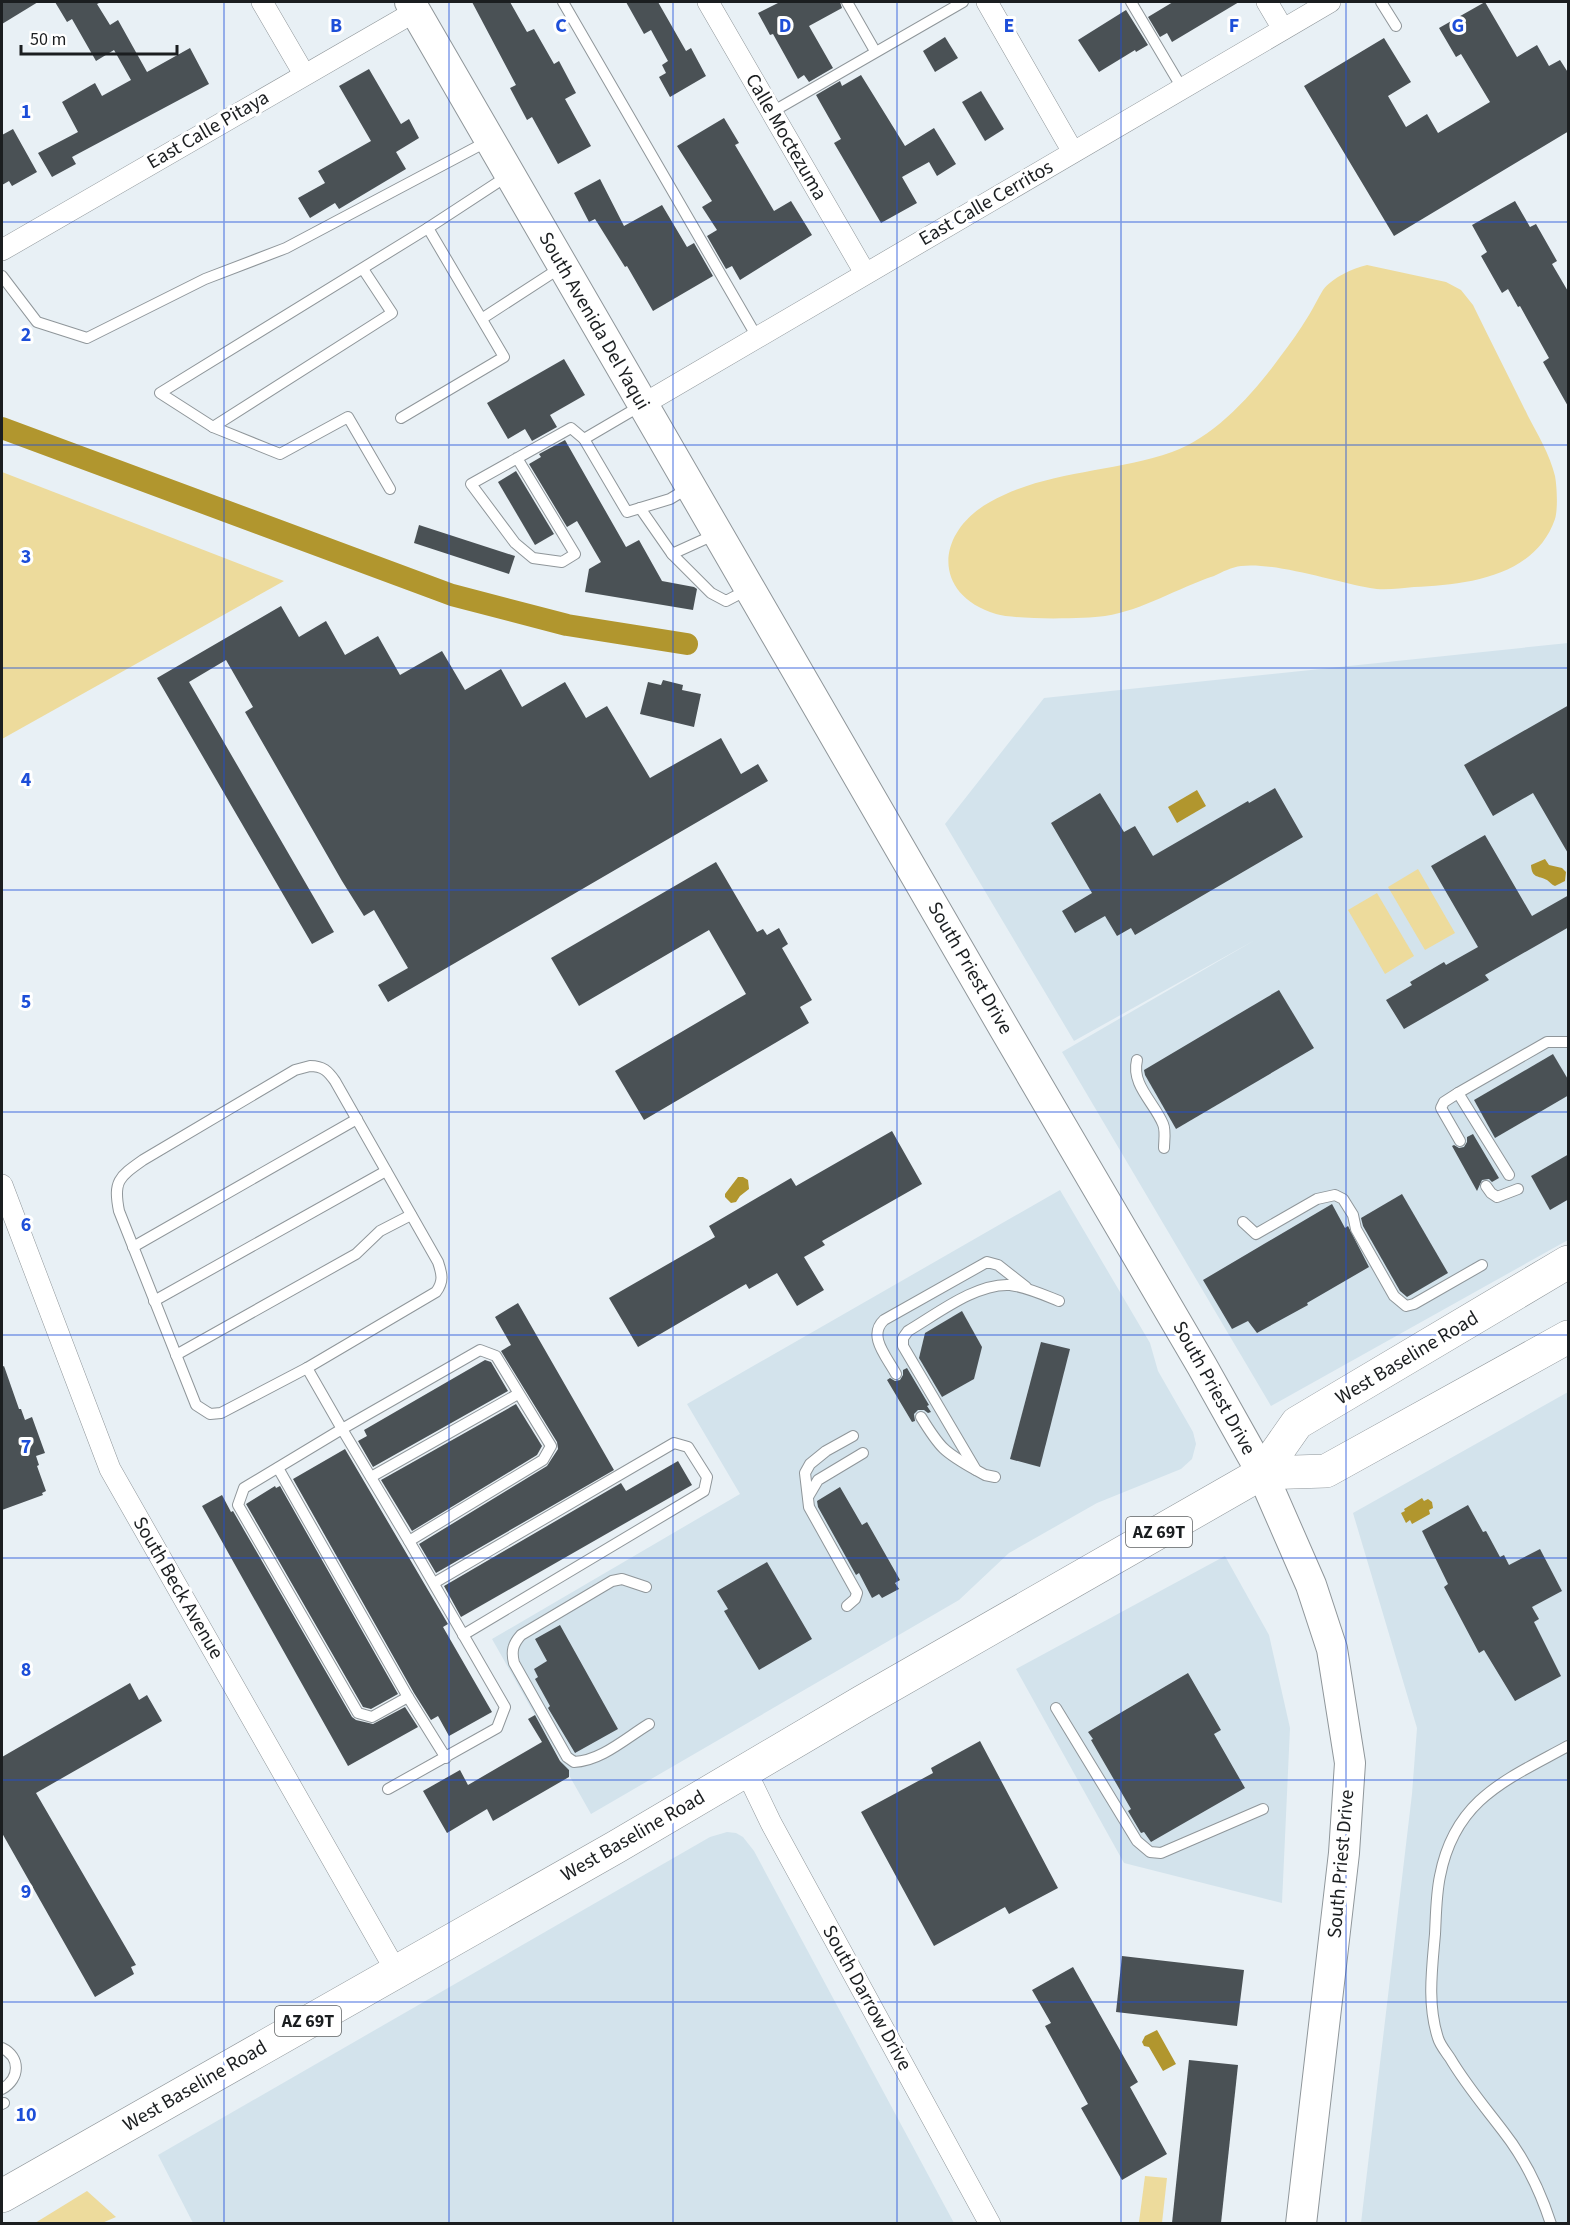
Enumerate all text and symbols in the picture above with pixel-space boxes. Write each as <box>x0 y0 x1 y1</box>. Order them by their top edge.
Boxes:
text: B <box>330 12 342 40</box>
text: C <box>555 12 567 40</box>
text: D <box>779 12 791 40</box>
text: E <box>1004 12 1014 40</box>
text: F <box>1229 12 1239 40</box>
text: G <box>1452 12 1464 40</box>
scale bar <box>21 18 177 56</box>
text: 50 m <box>30 27 66 52</box>
street label: Calle Moctezuma <box>738 68 834 206</box>
street label: East Calle Pitaya <box>142 84 274 176</box>
text: 1 <box>21 98 31 126</box>
street label: East Calle Cerritos <box>914 153 1058 253</box>
street label: South Avenida Del Yaqui <box>532 227 656 415</box>
text: 2 <box>21 321 31 349</box>
text: 3 <box>21 543 31 571</box>
text: 4 <box>21 766 32 794</box>
street label: South Priest Drive <box>921 896 1019 1040</box>
text: 5 <box>21 988 31 1016</box>
text: 6 <box>21 1211 31 1239</box>
street label: West Baseline Road <box>1330 1304 1484 1412</box>
street label: South Priest Drive <box>1166 1316 1262 1460</box>
text: 7 <box>21 1433 31 1461</box>
street label: South Beck Avenue <box>126 1512 230 1665</box>
road number: AZ 69T <box>1126 1517 1192 1547</box>
text: 8 <box>21 1656 31 1684</box>
street label: West Baseline Road <box>556 1783 710 1889</box>
street label: South Priest Drive <box>1321 1788 1361 1940</box>
text: 9 <box>21 1878 31 1906</box>
street label: South Darrow Drive <box>815 1920 919 2076</box>
road number: AZ 69T <box>275 2006 341 2036</box>
street label: West Baseline Road <box>118 2033 272 2139</box>
text: 10 <box>15 2101 37 2129</box>

